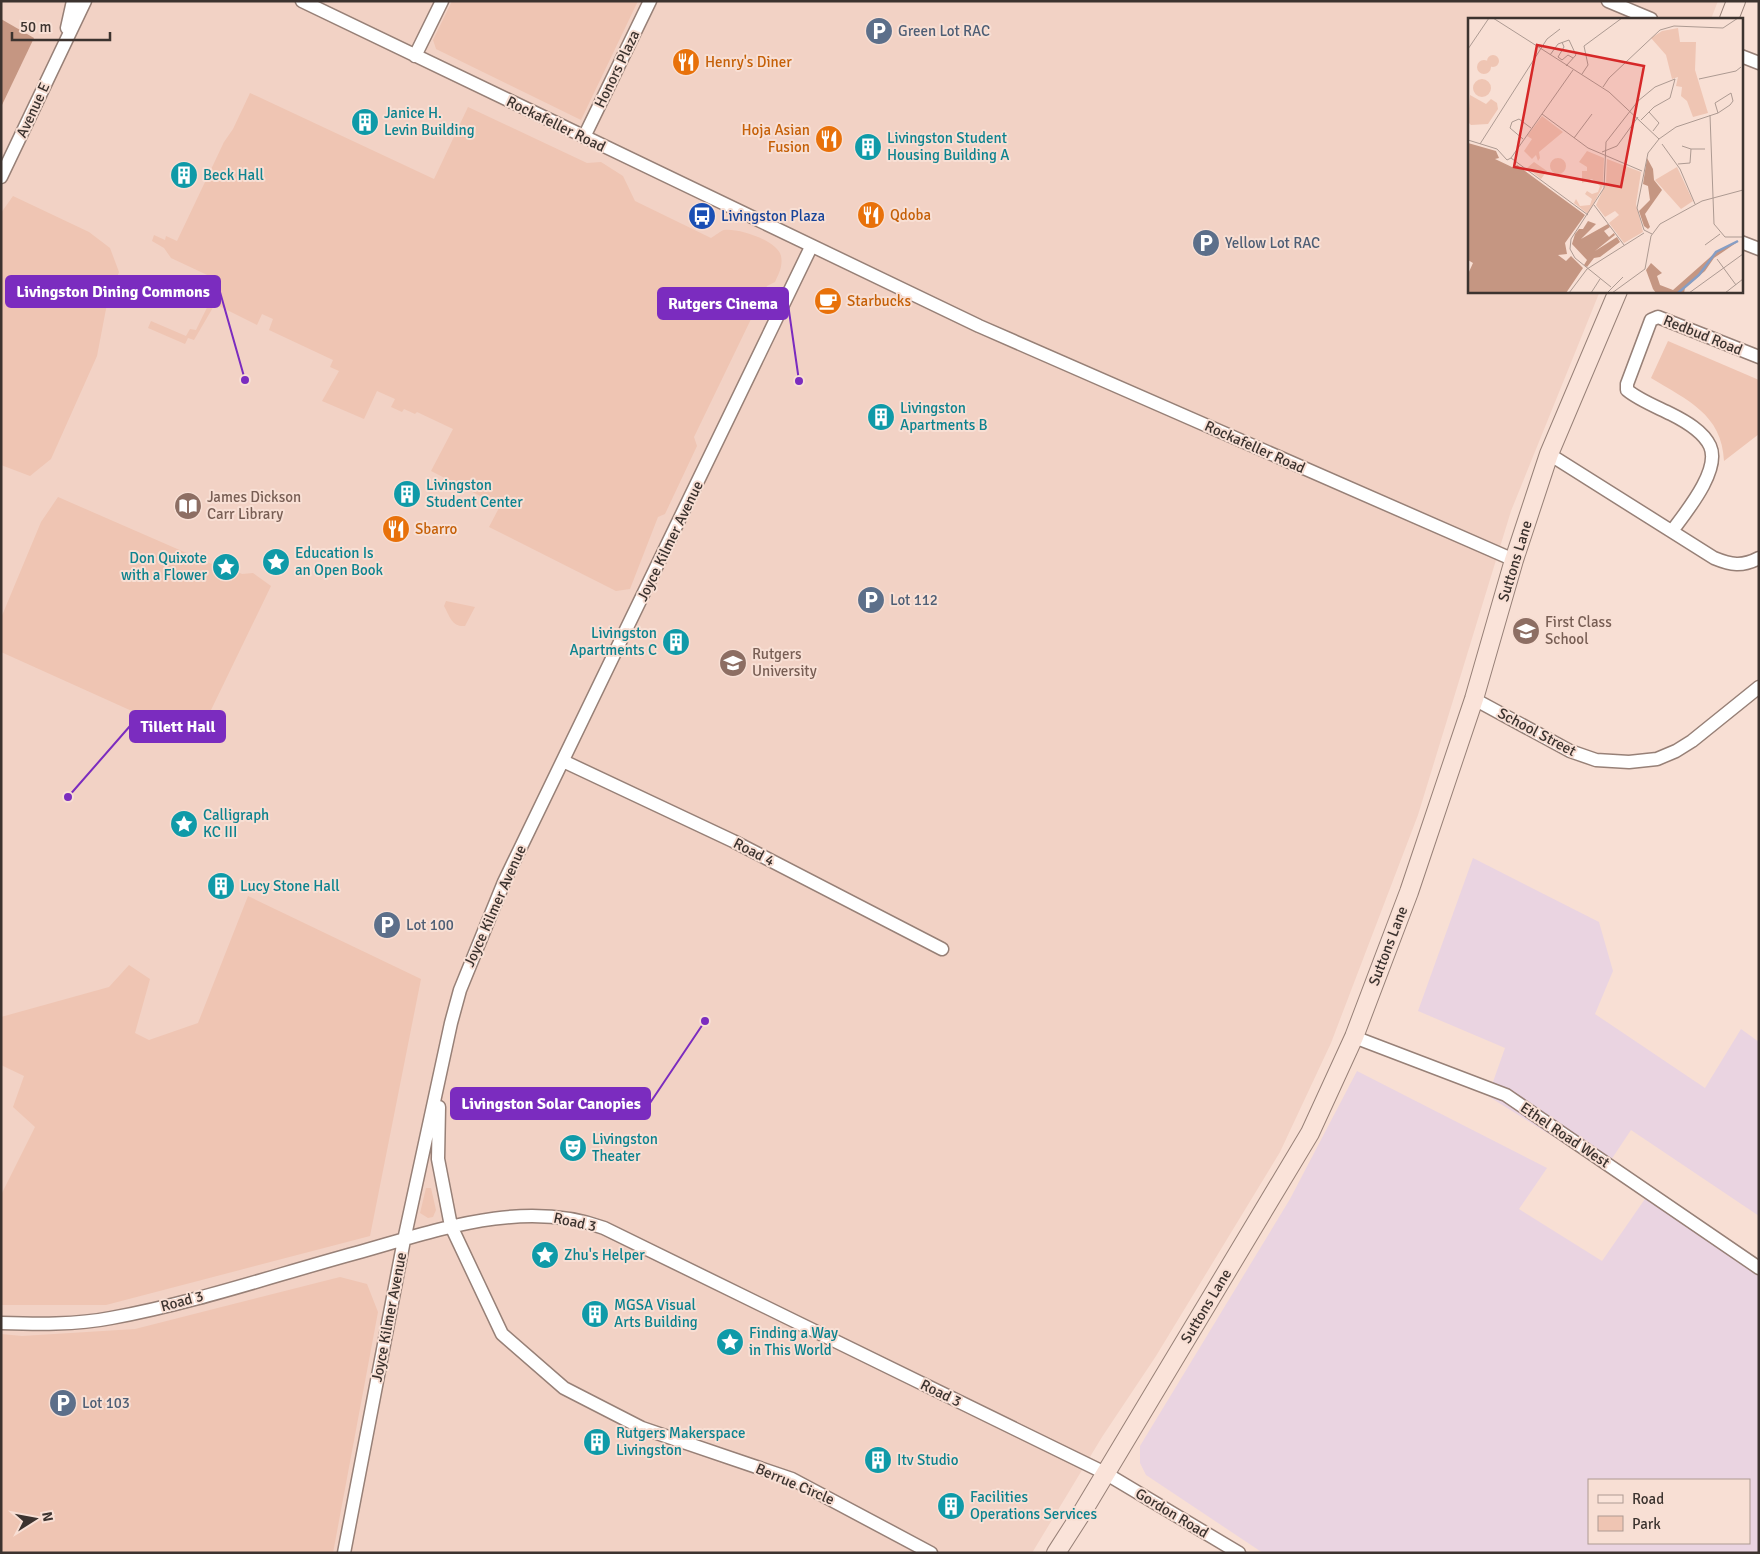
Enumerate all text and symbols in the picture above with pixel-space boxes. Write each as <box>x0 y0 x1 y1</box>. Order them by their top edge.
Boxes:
scale bar <box>12 10 110 42</box>
parking icon: Green Lot RAC <box>864 16 894 46</box>
text: 50 m <box>20 18 51 36</box>
inset map <box>1468 18 1742 292</box>
place label: Green Lot RAC <box>898 22 990 40</box>
street label: Honors Plaza <box>590 27 644 111</box>
restaurant icon: Henry's Diner <box>671 47 701 77</box>
place label: Henry's Diner <box>705 53 792 71</box>
street label: Avenue E <box>12 80 54 140</box>
street label: Rockafeller Road <box>503 92 609 156</box>
place label: Janice H. Levin Building <box>384 104 475 139</box>
building icon: Janice H. Levin Building <box>350 107 380 137</box>
place label: Hoja Asian Fusion <box>741 121 810 156</box>
restaurant icon: Hoja Asian Fusion <box>814 124 844 154</box>
place label: Livingston Student Housing Building A <box>887 129 1009 164</box>
building icon: Livingston Student Housing Building A <box>853 132 883 162</box>
building icon: Beck Hall <box>169 160 199 190</box>
place label: Beck Hall <box>203 166 264 184</box>
restaurant icon: Qdoba <box>856 200 886 230</box>
bus stop icon: Livingston Plaza <box>687 201 717 231</box>
place label: Qdoba <box>890 206 931 224</box>
place label: Livingston Plaza <box>721 207 825 225</box>
parking icon: Yellow Lot RAC <box>1191 228 1221 258</box>
place label: Yellow Lot RAC <box>1225 234 1320 252</box>
callout: Livingston Dining Commons <box>6 276 220 307</box>
text: Livingston Dining Commons <box>16 282 210 302</box>
cafe icon: Starbucks <box>813 286 843 316</box>
callout: Rutgers Cinema <box>658 288 788 319</box>
place label: Starbucks <box>847 292 911 310</box>
text: Rutgers Cinema <box>668 294 778 314</box>
street label: Redbud Road <box>1661 311 1745 359</box>
place label: Livingston Apartments B <box>900 399 988 434</box>
building icon: Livingston Apartments B <box>866 402 896 432</box>
street label: Rockafeller Road <box>1202 417 1308 477</box>
place label: Livingston Student Center <box>426 476 523 511</box>
street label: Joyce Kilmer Avenue <box>633 478 707 604</box>
building icon: Livingston Student Center <box>392 479 422 509</box>
place label: James Dickson Carr Library <box>207 488 301 523</box>
library icon: James Dickson Carr Library <box>173 491 203 521</box>
restaurant icon: Sbarro <box>381 514 411 544</box>
street label: Suttons Lane <box>1494 518 1536 604</box>
place label: Sbarro <box>415 520 458 538</box>
place label: Education Is an Open Book <box>295 544 384 579</box>
place icon: Education Is an Open Book <box>261 547 291 577</box>
place label: Don Quixote with a Flower <box>121 549 207 584</box>
place icon: Don Quixote with a Flower <box>211 552 241 582</box>
parking icon: Lot 112 <box>856 585 886 615</box>
place label: Lot 112 <box>890 591 938 609</box>
place label: First Class School <box>1545 613 1612 648</box>
school or university icon: First Class School <box>1511 616 1541 646</box>
place label: Livingston Apartments C <box>569 624 657 659</box>
building icon: Livingston Apartments C <box>661 627 691 657</box>
place label: Rutgers University <box>752 645 817 680</box>
school or university icon: Rutgers University <box>718 648 748 678</box>
street label: School Street <box>1495 704 1579 760</box>
callout: Tillett Hall <box>130 711 225 742</box>
text: Tillett Hall <box>140 717 216 737</box>
place label: Calligraph KC III <box>203 806 269 841</box>
place icon: Calligraph KC III <box>169 809 199 839</box>
street label: Road 4 <box>731 834 777 870</box>
street label: Joyce Kilmer Avenue <box>460 842 530 970</box>
building icon: Lucy Stone Hall <box>206 871 236 901</box>
place label: Lucy Stone Hall <box>240 877 340 895</box>
street label: Suttons Lane <box>1365 904 1411 988</box>
parking icon: Lot 100 <box>372 910 402 940</box>
place label: Lot 100 <box>406 916 454 934</box>
callout: Livingston Solar Canopies <box>451 1088 650 1119</box>
text: Livingston Solar Canopies <box>461 1094 641 1114</box>
street label: Ethel Road West <box>1517 1098 1613 1172</box>
place label: Livingston Theater <box>592 1130 658 1165</box>
theatre icon: Livingston Theater <box>558 1133 588 1163</box>
street label: Road 3 <box>552 1209 598 1235</box>
place icon: Zhu's Helper <box>530 1240 560 1270</box>
place label: Zhu's Helper <box>564 1246 645 1264</box>
street label: Joyce Kilmer Avenue <box>368 1251 410 1383</box>
street label: Suttons Lane <box>1177 1265 1235 1347</box>
street label: Road 3 <box>159 1287 205 1315</box>
place label: MGSA Visual Arts Building <box>614 1296 698 1331</box>
building icon: MGSA Visual Arts Building <box>580 1299 610 1329</box>
place label: Finding a Way in This World <box>749 1324 838 1359</box>
place icon: Finding a Way in This World <box>715 1327 745 1357</box>
street label: Road 3 <box>917 1375 965 1411</box>
parking icon: Lot 103 <box>48 1388 78 1418</box>
place label: Lot 103 <box>82 1394 130 1412</box>
place label: Rutgers Makerspace Livingston <box>616 1424 745 1459</box>
building icon: Rutgers Makerspace Livingston <box>582 1427 612 1457</box>
building icon: Itv Studio <box>863 1445 893 1475</box>
place label: Itv Studio <box>897 1451 959 1469</box>
street label: Berrue Circle <box>753 1459 837 1509</box>
legend <box>1588 1479 1750 1544</box>
street label: Gordon Road <box>1132 1484 1212 1542</box>
place label: Facilities Operations Services <box>970 1488 1097 1523</box>
text: Road <box>1632 1490 1664 1508</box>
building icon: Facilities Operations Services <box>936 1491 966 1521</box>
north arrow <box>10 1494 60 1544</box>
text: N <box>38 1510 57 1523</box>
text: Park <box>1632 1515 1661 1533</box>

